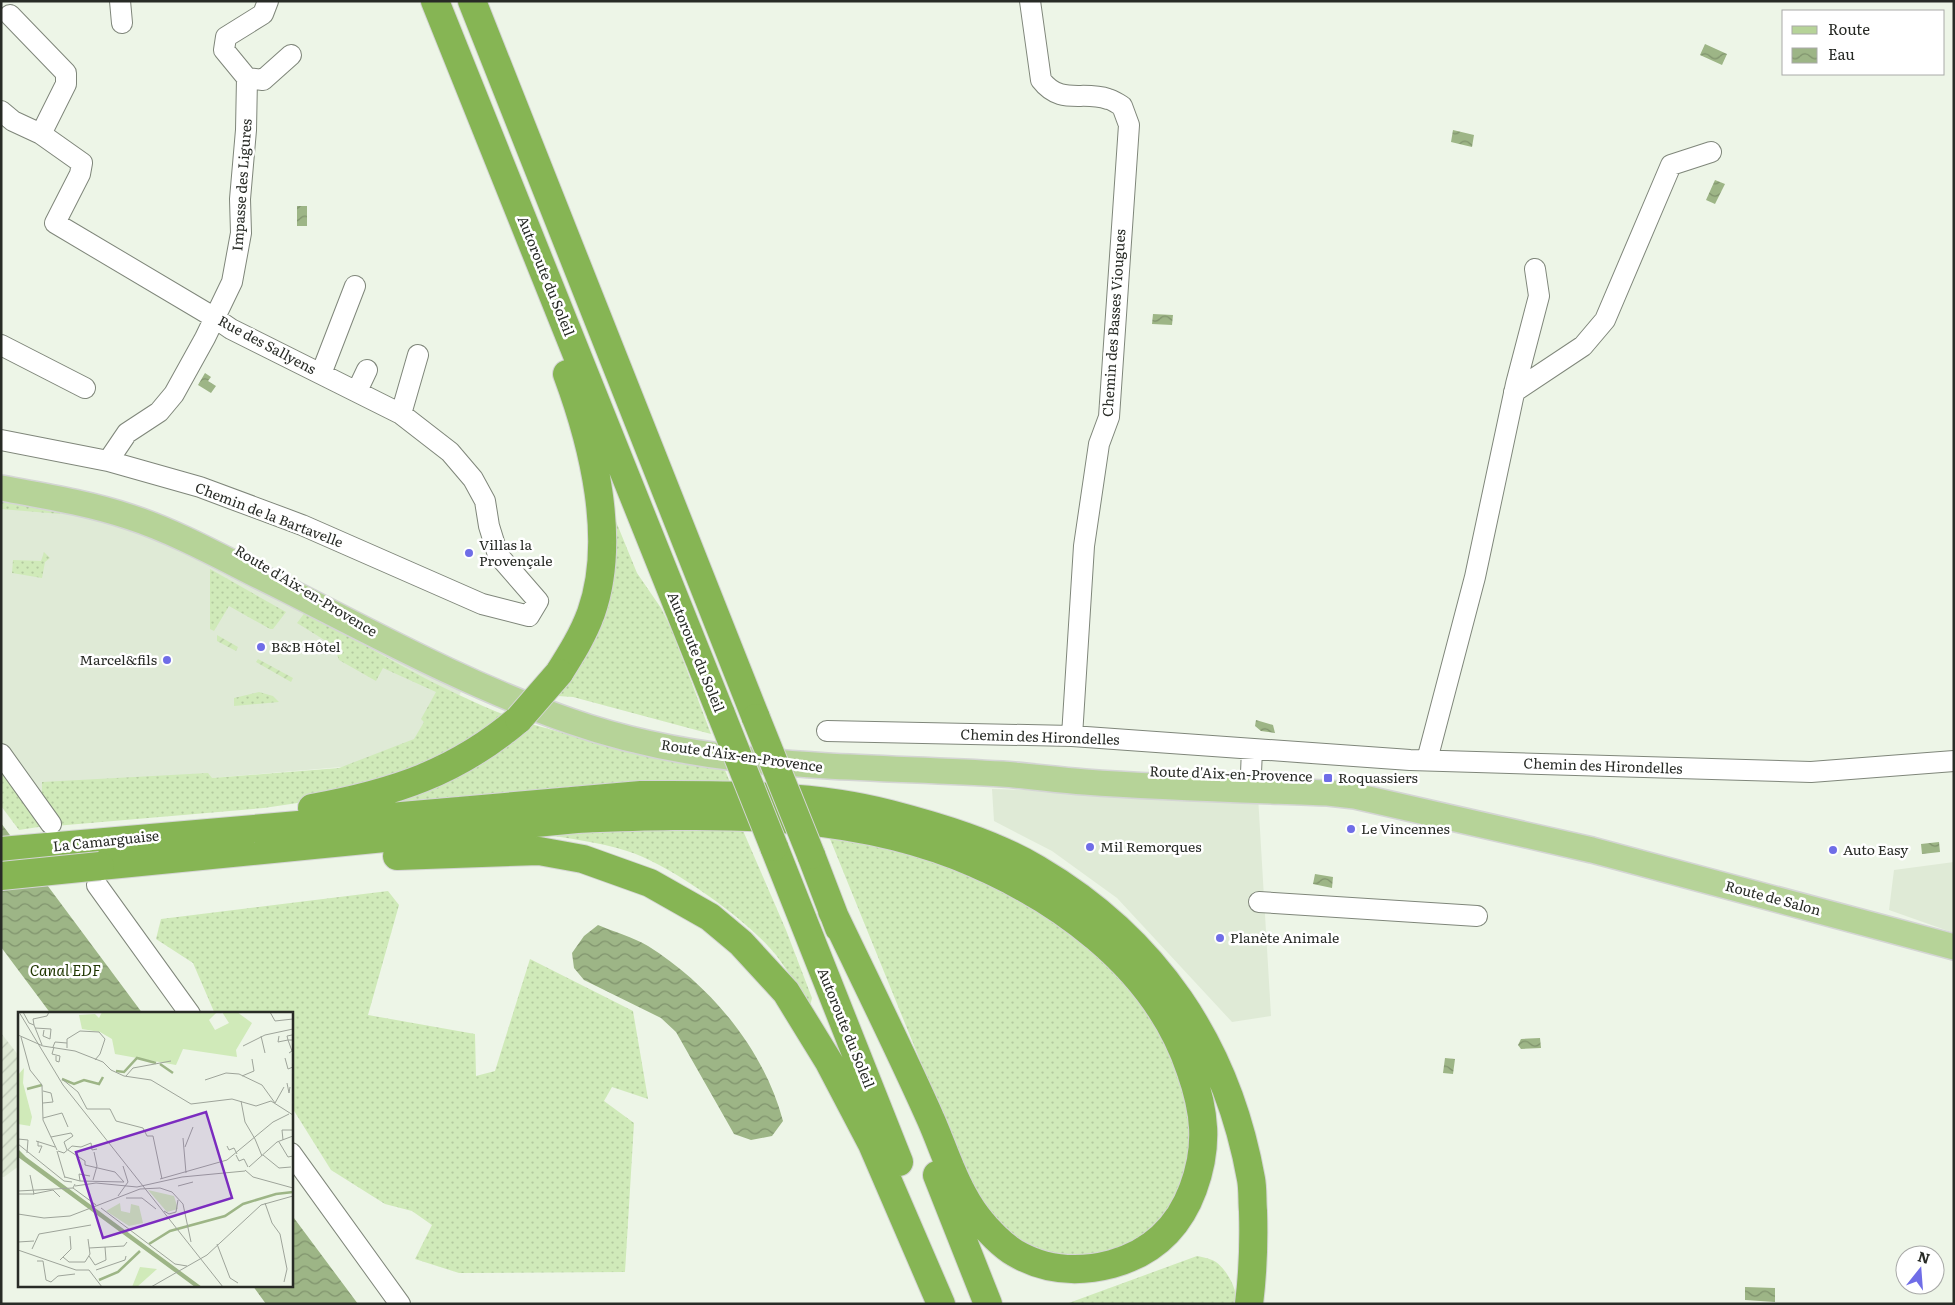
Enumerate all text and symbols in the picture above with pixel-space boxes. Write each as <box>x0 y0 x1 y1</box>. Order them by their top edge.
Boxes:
legend <box>1782 10 1945 75</box>
text: Route <box>1828 17 1870 40</box>
text: Eau <box>1828 42 1855 65</box>
street label: Impasse des Ligures <box>226 118 256 252</box>
street label: Autoroute du Soleil <box>514 212 580 339</box>
street label: Chemin des Basses Viougues <box>1096 228 1130 418</box>
street label: Rue des Sallyens <box>215 310 320 378</box>
street label: Chemin de la Bartavelle <box>192 477 346 552</box>
place label: Villas la Provençale <box>479 534 553 570</box>
street label: Route d'Aix-en-Provence <box>231 540 382 641</box>
marker: Villas la Provençale <box>463 547 475 559</box>
street label: Autoroute du Soleil <box>664 588 730 715</box>
place label: B&B Hôtel <box>271 636 341 656</box>
marker: B&B Hôtel <box>255 641 267 653</box>
place label: Marcel&fils <box>79 649 157 669</box>
marker: Marcel&fils <box>161 654 173 666</box>
street label: Chemin des Hirondelles <box>960 723 1120 749</box>
street label: Route d'Aix-en-Provence <box>660 734 824 776</box>
street label: Chemin des Hirondelles <box>1523 752 1683 778</box>
street label: Route d'Aix-en-Provence <box>1149 760 1313 786</box>
place label: Roquassiers <box>1338 767 1418 787</box>
marker: Roquassiers <box>1322 772 1334 784</box>
place label: Le Vincennes <box>1361 818 1450 838</box>
marker: Le Vincennes <box>1345 823 1357 835</box>
street label: La Camarguaise <box>52 824 160 856</box>
place label: Mil Remorques <box>1100 836 1201 856</box>
place label: Auto Easy <box>1843 839 1909 859</box>
marker: Mil Remorques <box>1084 841 1096 853</box>
marker: Auto Easy <box>1827 844 1839 856</box>
street label: Route de Salon <box>1723 875 1823 919</box>
place label: Planète Animale <box>1230 927 1339 947</box>
marker: Planète Animale <box>1214 932 1226 944</box>
water label: Canal EDF <box>30 958 101 981</box>
street label: Autoroute du Soleil <box>814 964 880 1091</box>
inset map <box>18 1012 292 1288</box>
north arrow <box>1895 1245 1945 1295</box>
text: N <box>1916 1245 1933 1268</box>

